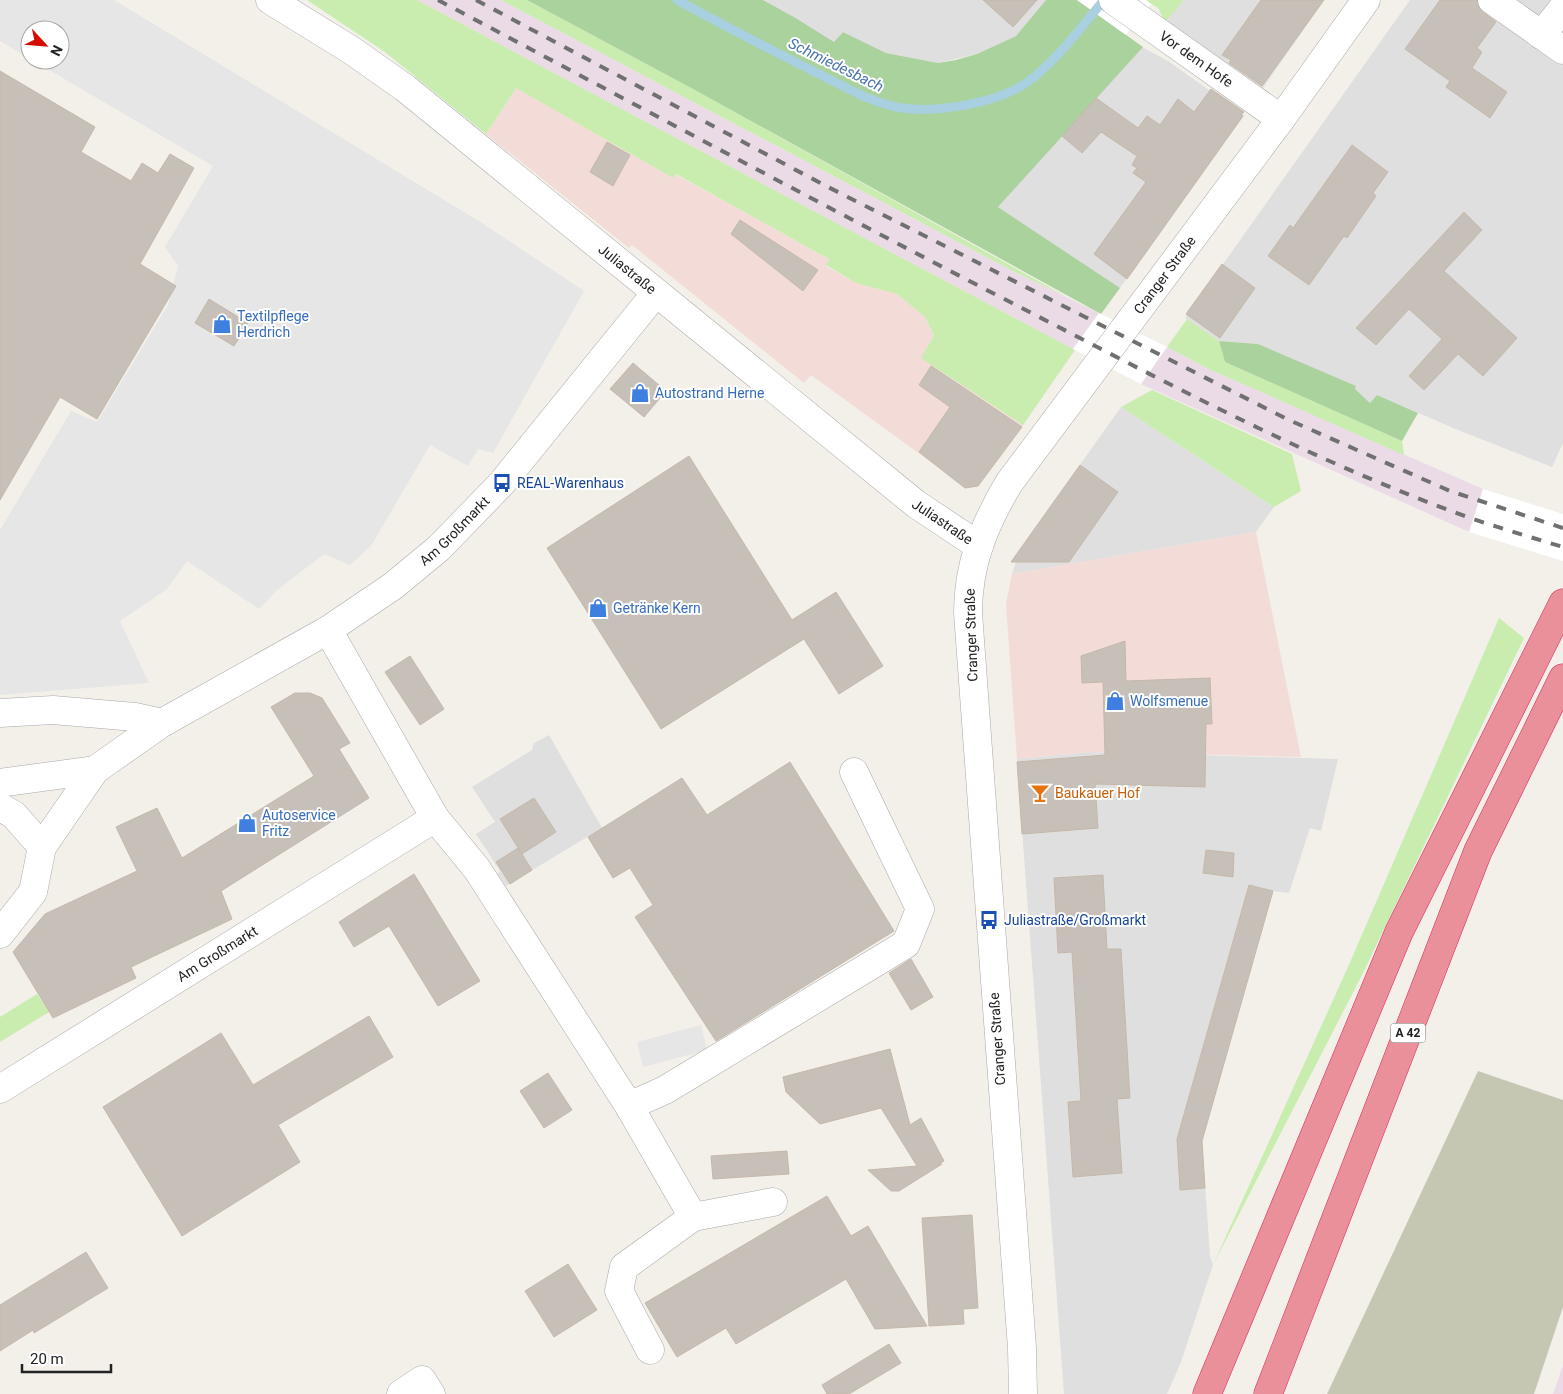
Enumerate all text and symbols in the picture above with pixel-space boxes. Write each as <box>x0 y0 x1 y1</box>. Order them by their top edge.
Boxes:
north arrow <box>20 20 70 70</box>
street label: Vor dem Hofe <box>1156 28 1236 90</box>
water label: Schmiedesbach <box>786 34 886 96</box>
text: N <box>47 43 66 59</box>
street label: Cranger Straße <box>1130 233 1199 317</box>
street label: Juliastraße <box>595 241 659 297</box>
place label: Textilpflege Herdrich <box>237 308 309 340</box>
shop icon: Textilpflege Herdrich <box>211 313 233 335</box>
shop icon: Autostrand Herne <box>629 382 651 404</box>
place label: Autostrand Herne <box>655 385 765 401</box>
bus stop icon: REAL-Warenhaus <box>491 472 513 494</box>
place label: REAL-Warenhaus <box>517 475 624 491</box>
street label: Am Großmarkt <box>416 493 493 569</box>
street label: Juliastraße <box>909 496 976 548</box>
street label: Cranger Straße <box>961 588 981 682</box>
shop icon: Getränke Kern <box>587 597 609 619</box>
place label: Getränke Kern <box>613 600 701 616</box>
shop icon: Wolfsmenue <box>1104 690 1126 712</box>
place label: Wolfsmenue <box>1130 693 1208 709</box>
bar icon: Baukauer Hof <box>1029 782 1051 804</box>
place label: Baukauer Hof <box>1055 785 1140 801</box>
place label: Autoservice Fritz <box>262 807 336 839</box>
shop icon: Autoservice Fritz <box>236 812 258 834</box>
bus stop icon: Juliastraße/Großmarkt <box>978 909 1000 931</box>
place label: Juliastraße/Großmarkt <box>1004 912 1146 928</box>
street label: Am Großmarkt <box>174 922 261 985</box>
street label: Cranger Straße <box>986 992 1008 1086</box>
road number: A 42 <box>1390 1024 1426 1042</box>
scale bar <box>22 1342 111 1374</box>
text: 20 m <box>30 1350 64 1368</box>

